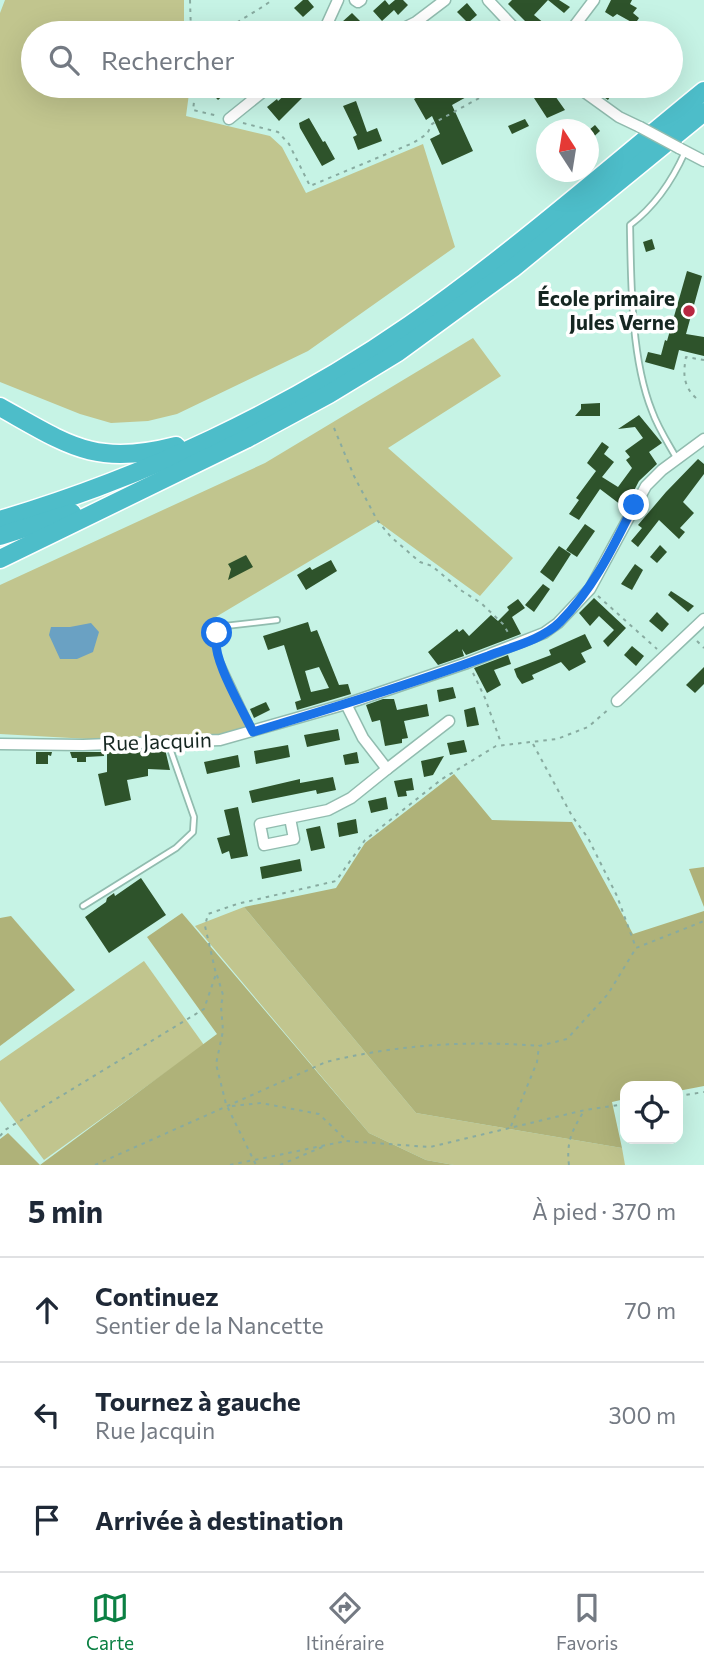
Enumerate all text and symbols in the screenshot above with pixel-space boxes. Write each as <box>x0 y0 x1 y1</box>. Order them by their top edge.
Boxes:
search box <box>21 21 683 98</box>
icon: search <box>45 41 83 79</box>
text: Rechercher <box>101 44 235 75</box>
north arrow <box>536 119 599 182</box>
place label: École primaire Jules Verne <box>537 285 675 334</box>
marker: École primaire Jules Verne <box>681 303 697 319</box>
route end <box>618 489 649 520</box>
route start <box>201 617 232 648</box>
street label: Rue Jacquin <box>102 726 212 755</box>
map controls <box>620 1081 683 1144</box>
button: locate <box>620 1081 683 1144</box>
text: 5 min <box>28 1192 103 1229</box>
text: À pied · 370 m <box>532 1197 676 1225</box>
text: Continuez <box>95 1280 219 1311</box>
icon: ahead <box>28 1291 66 1329</box>
text: 70 m <box>624 1296 676 1324</box>
text: Sentier de la Nancette <box>95 1311 324 1339</box>
text: Tournez à gauche <box>95 1385 301 1416</box>
icon: left <box>28 1396 66 1434</box>
text: 300 m <box>608 1401 676 1429</box>
text: Rue Jacquin <box>95 1416 215 1444</box>
icon: arrive <box>28 1501 66 1539</box>
text: Arrivée à destination <box>95 1504 343 1535</box>
tab: Carte <box>86 1589 134 1654</box>
tab: Itinéraire <box>306 1589 384 1654</box>
tab: Favoris <box>556 1589 618 1654</box>

